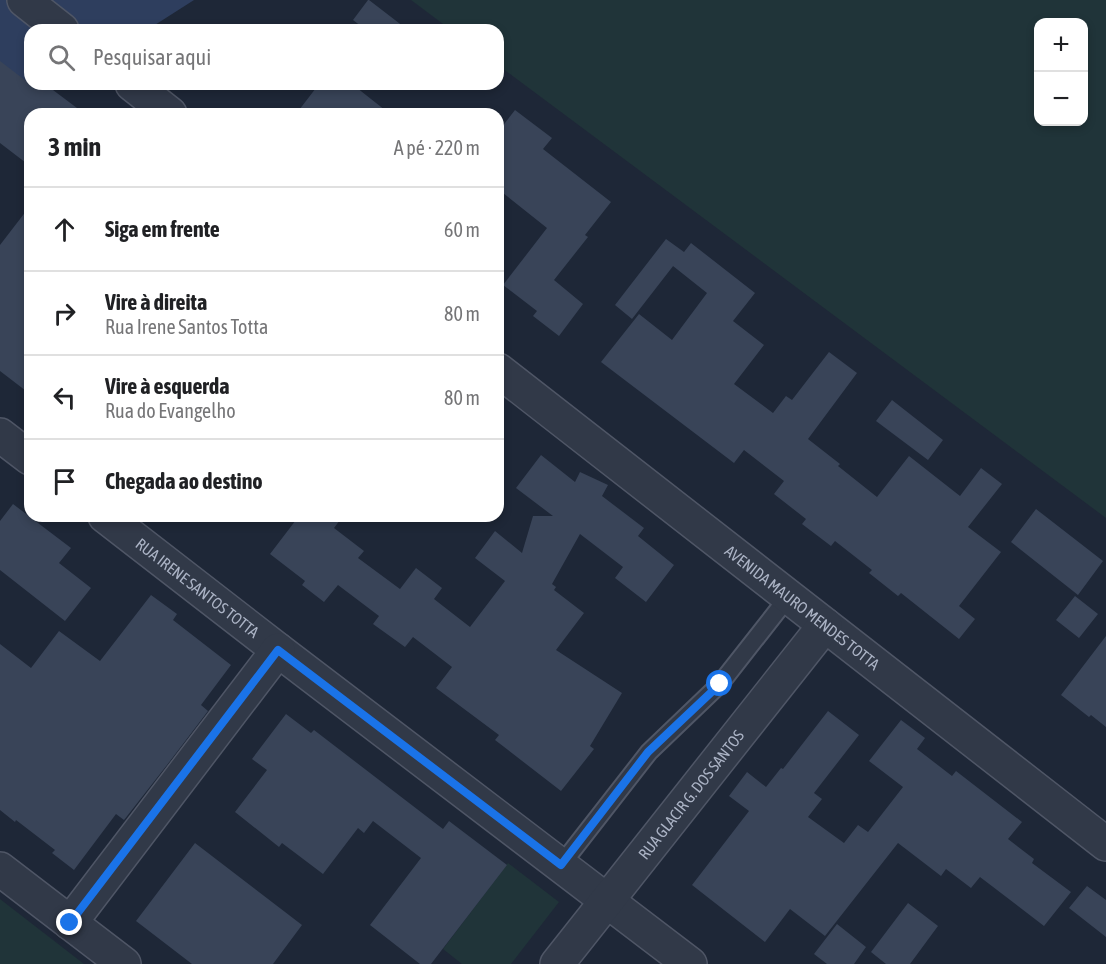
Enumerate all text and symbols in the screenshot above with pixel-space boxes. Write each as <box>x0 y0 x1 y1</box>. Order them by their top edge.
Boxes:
map controls <box>1034 18 1088 126</box>
button: + <box>1034 18 1088 72</box>
search box <box>24 24 504 90</box>
icon: search <box>45 41 78 74</box>
text: Pesquisar aqui <box>93 44 211 70</box>
button: − <box>1034 72 1088 126</box>
text: 3 min <box>48 132 101 162</box>
text: A pé · 220 m <box>394 136 480 159</box>
icon: ahead <box>48 213 81 246</box>
text: Siga em frente <box>105 216 220 242</box>
text: 60 m <box>444 218 480 241</box>
text: Vire à direita <box>105 289 207 315</box>
icon: right <box>48 297 81 330</box>
text: 80 m <box>444 302 480 325</box>
text: Rua Irene Santos Totta <box>105 315 268 338</box>
text: Vire à esquerda <box>105 373 230 399</box>
icon: left <box>48 381 81 414</box>
text: 80 m <box>444 386 480 409</box>
text: Rua do Evangelho <box>105 399 236 422</box>
icon: arrive <box>48 465 81 498</box>
text: Chegada ao destino <box>105 468 263 494</box>
street label: RUA IRENE SANTOS TOTTA <box>132 534 263 641</box>
street label: AVENIDA MAURO MENDES TOTTA <box>722 542 883 673</box>
route start <box>706 670 732 696</box>
street label: RUA GLACIR G. DOS SANTOS <box>635 726 748 863</box>
route end <box>56 909 82 935</box>

